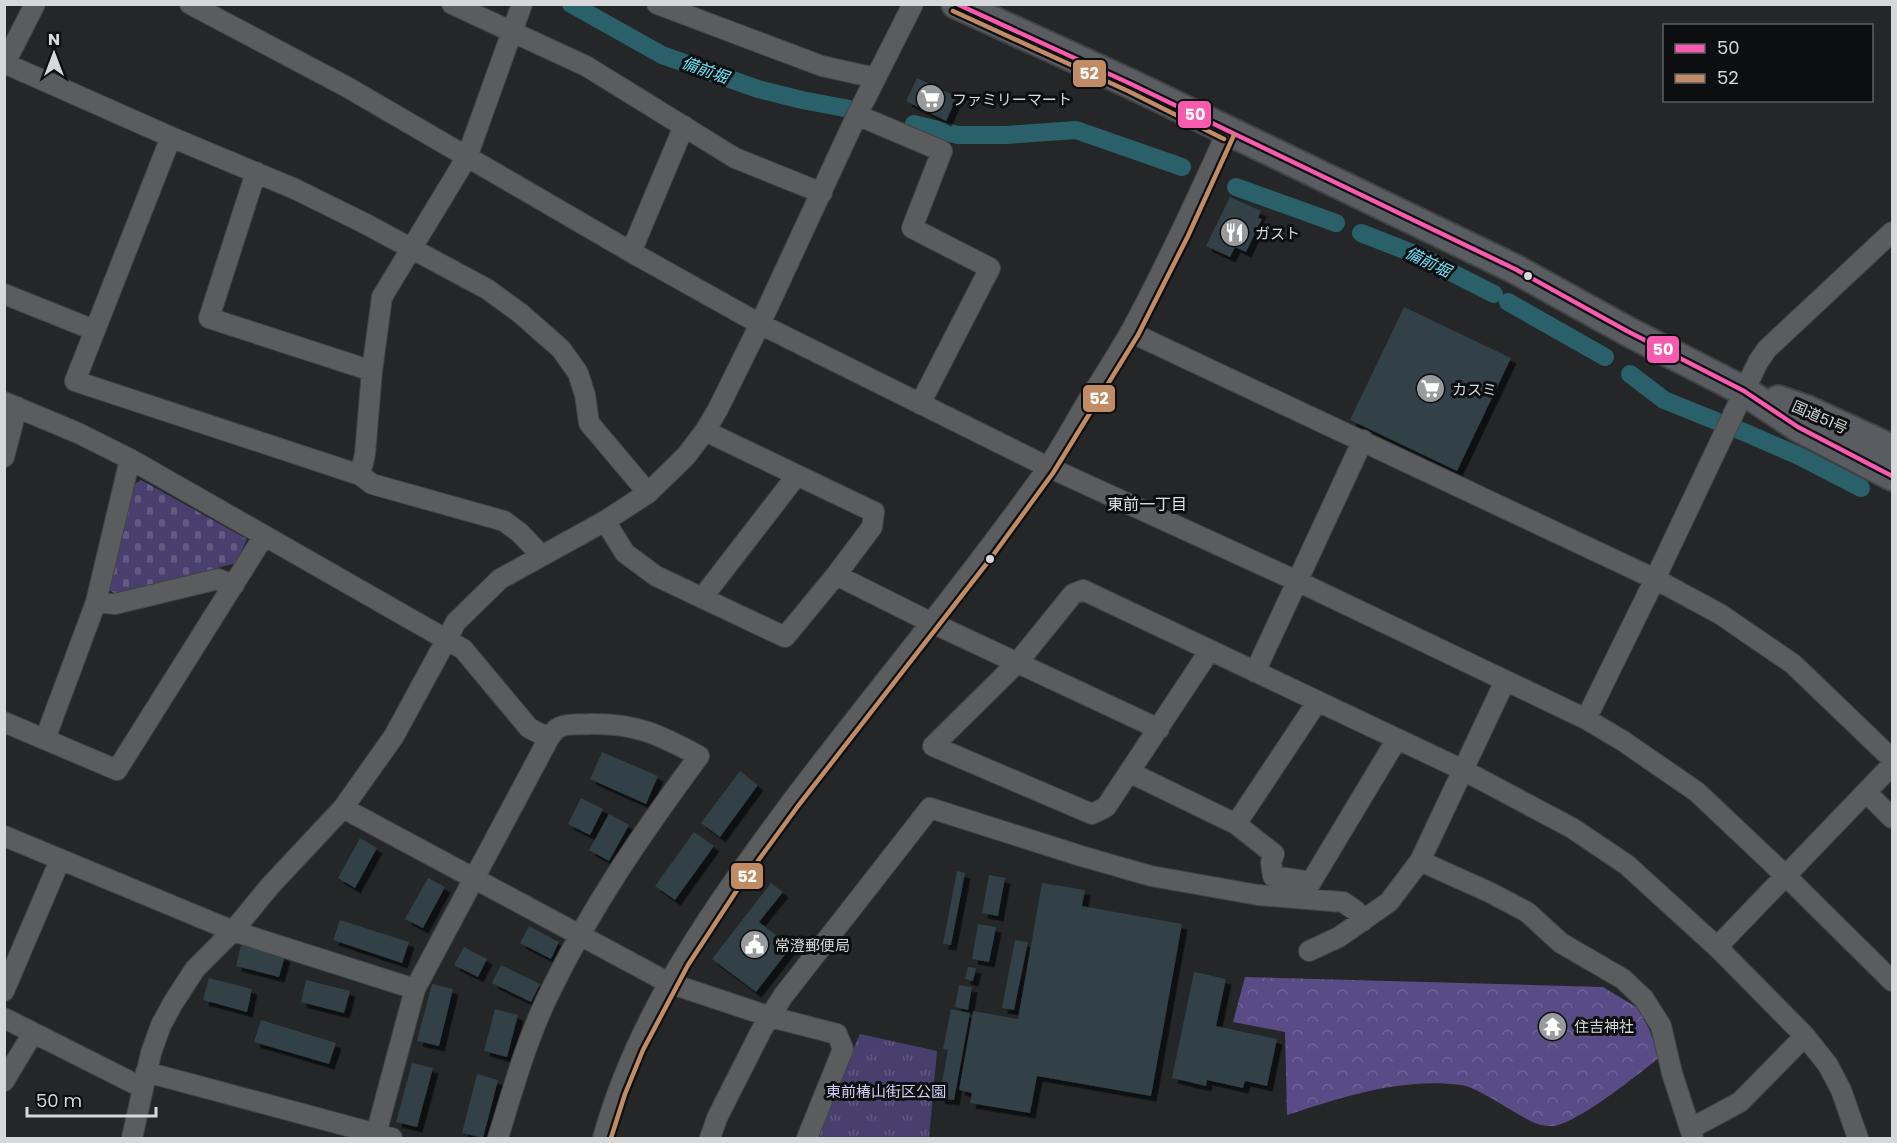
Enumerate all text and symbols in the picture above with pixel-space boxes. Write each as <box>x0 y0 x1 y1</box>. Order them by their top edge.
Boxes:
north arrow <box>24 24 84 84</box>
legend <box>1663 24 1873 102</box>
text: N <box>48 28 60 51</box>
text: 50 <box>1717 35 1740 60</box>
water label: 備前堀 <box>679 51 734 90</box>
line badge: 52 <box>1072 59 1107 88</box>
text: 52 <box>1079 62 1099 85</box>
text: 52 <box>1717 65 1739 90</box>
supermarket icon: ファミリーマート <box>915 83 947 115</box>
place label: ファミリーマート <box>952 89 1072 110</box>
line badge: 50 <box>1177 100 1212 129</box>
text: 50 <box>1185 103 1205 126</box>
restaurant icon: ガスト <box>1218 217 1250 249</box>
place label: ガスト <box>1255 223 1300 244</box>
water label: 備前堀 <box>1401 241 1457 284</box>
unlabelled marker <box>1522 270 1534 282</box>
line badge: 50 <box>1646 335 1680 364</box>
text: 50 <box>1653 338 1673 361</box>
supermarket icon: カスミ <box>1415 373 1447 405</box>
place label: カスミ <box>1452 379 1497 400</box>
line badge: 52 <box>1082 384 1116 413</box>
text: 52 <box>1089 387 1109 410</box>
street label: 国道51号 <box>1789 395 1851 439</box>
district label: 東前一丁目 <box>1107 493 1187 516</box>
unlabelled marker <box>984 553 996 565</box>
line badge: 52 <box>730 862 764 890</box>
text: 52 <box>737 865 757 888</box>
public building icon: 常澄郵便局 <box>738 929 770 961</box>
place label: 常澄郵便局 <box>775 935 850 956</box>
temple icon: 住吉神社 <box>1537 1010 1569 1042</box>
place label: 住吉神社 <box>1574 1016 1634 1037</box>
scale bar <box>27 1080 156 1118</box>
park label: 東前椿山街区公園 <box>826 1081 946 1102</box>
text: 50 m <box>36 1088 82 1113</box>

